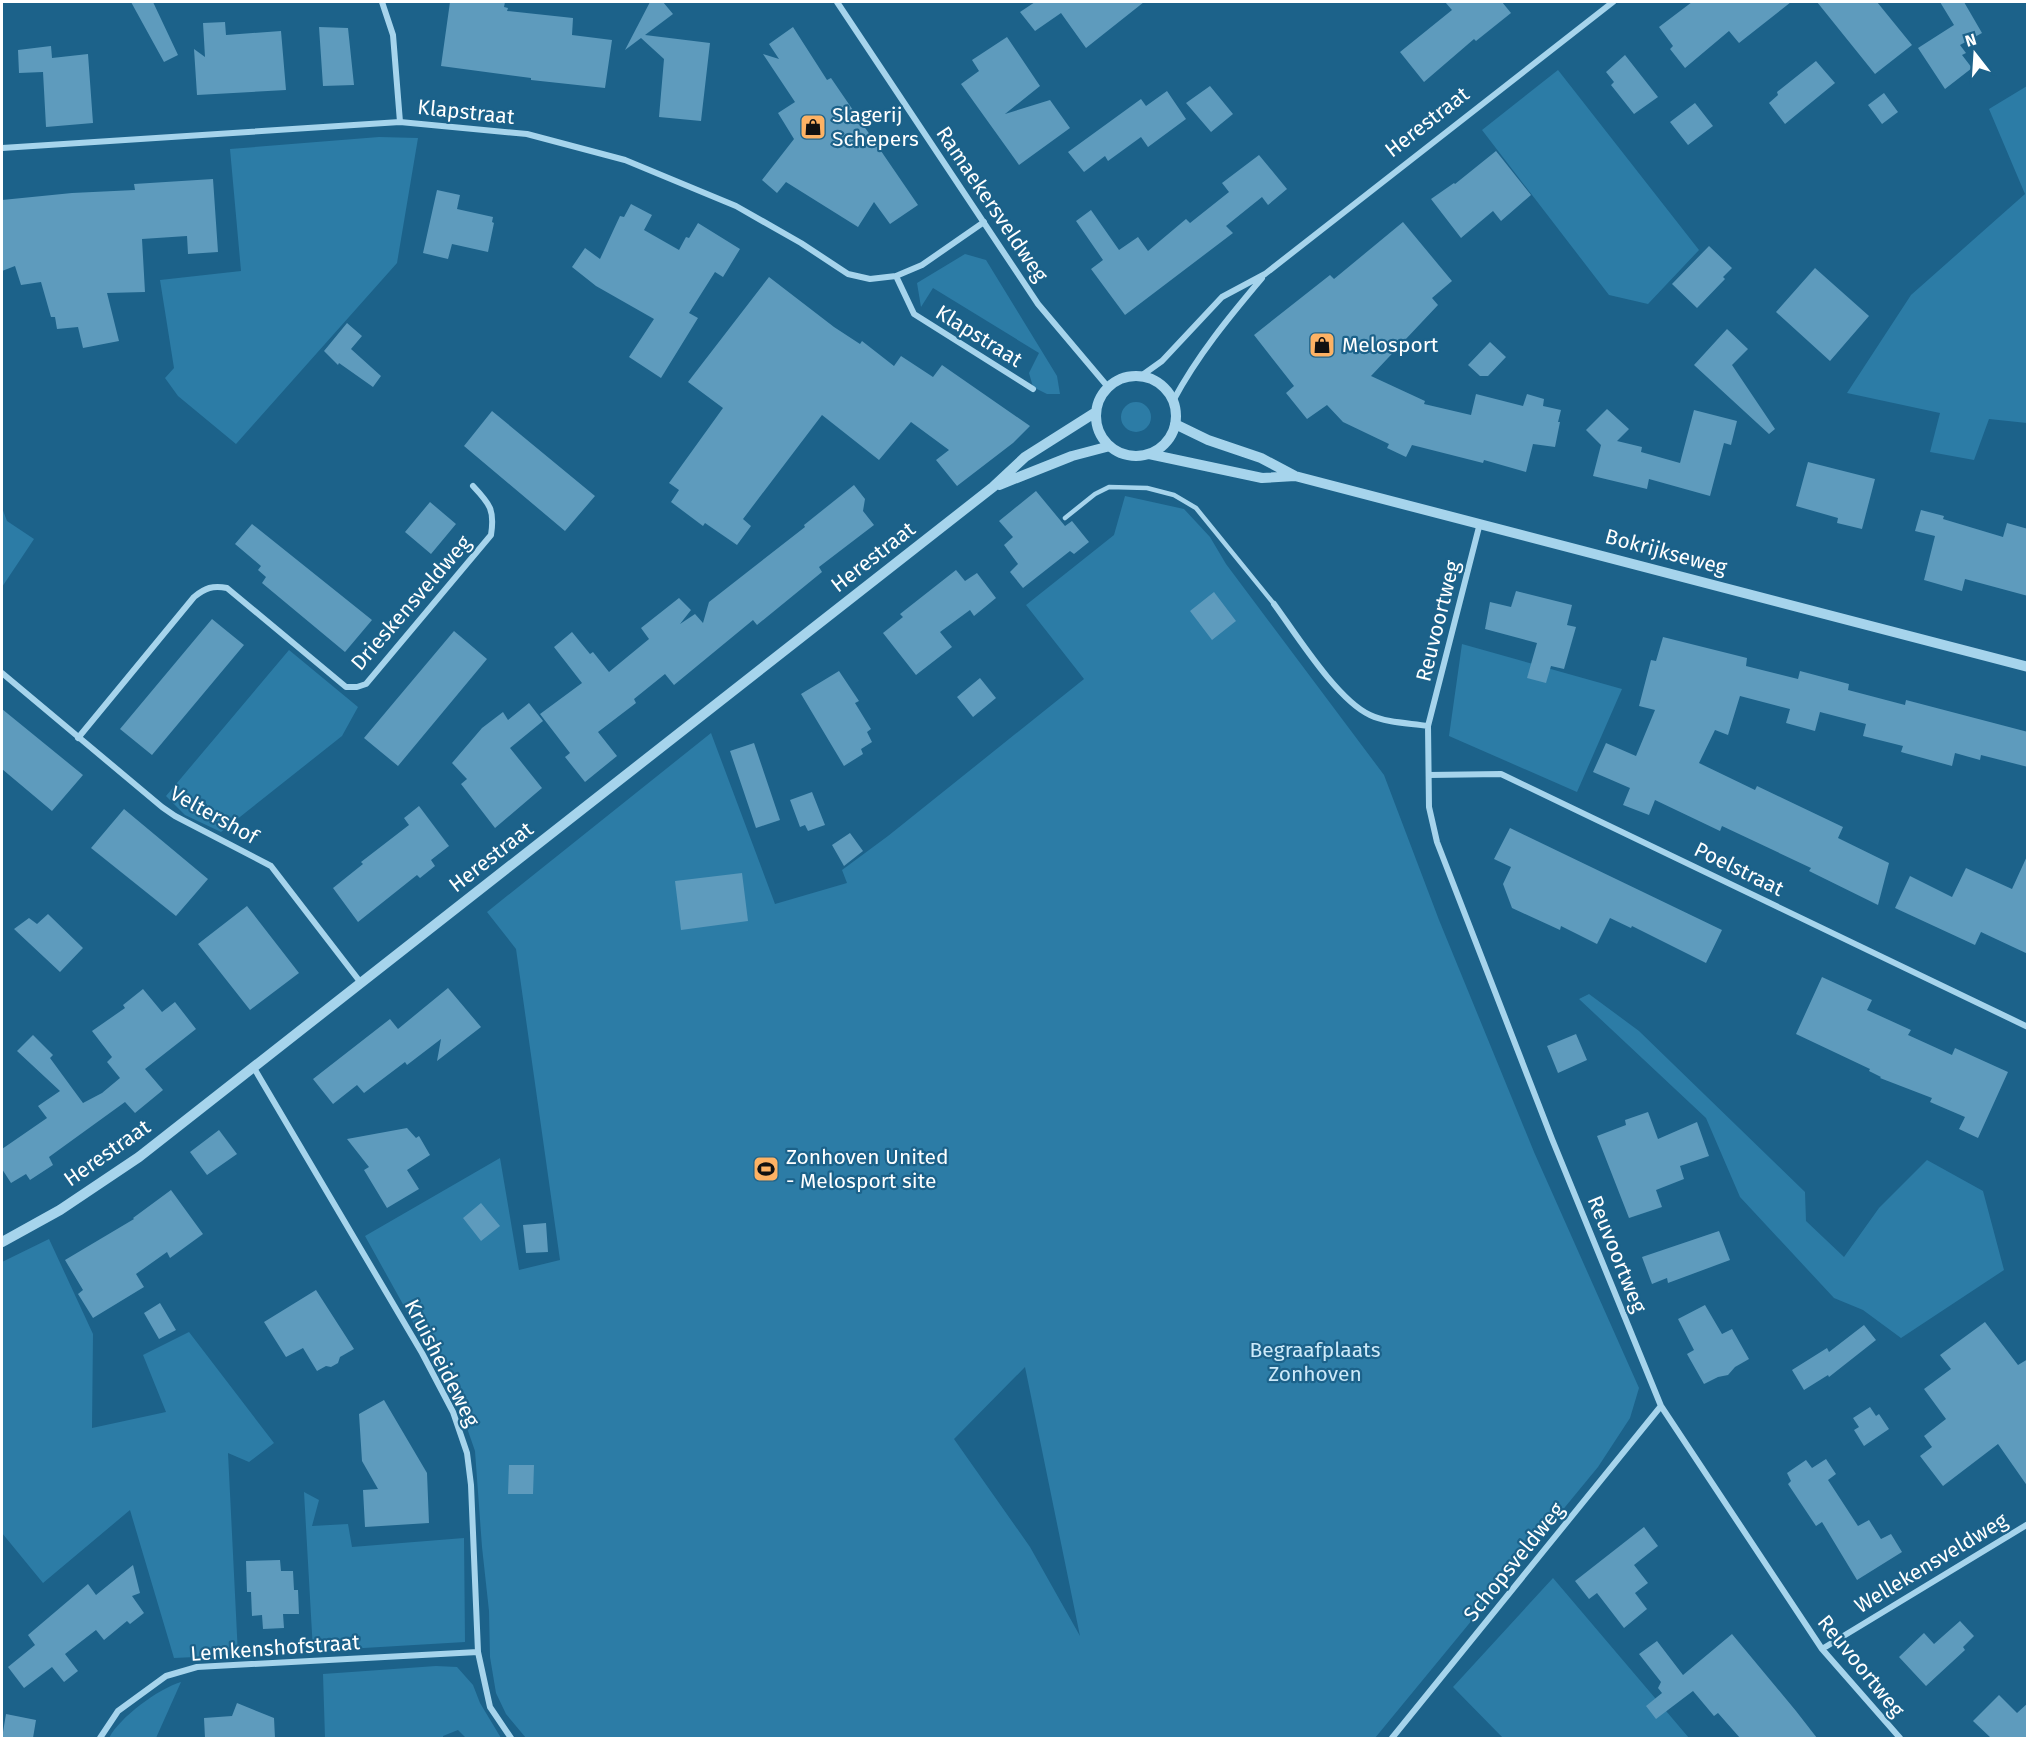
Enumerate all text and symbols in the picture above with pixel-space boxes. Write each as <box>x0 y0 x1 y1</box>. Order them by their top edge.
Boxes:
north arrow <box>1945 24 2005 84</box>
text: N <box>1963 29 1979 51</box>
street label: Herestraat <box>1380 81 1475 163</box>
street label: Klapstraat <box>416 94 516 130</box>
place label: Slagerij Schepers <box>832 102 919 152</box>
shop icon: Slagerij Schepers <box>798 112 828 142</box>
street label: Ramaekersveldweg <box>930 121 1054 287</box>
street label: Klapstraat <box>931 299 1028 373</box>
shop icon: Melosport <box>1307 330 1337 360</box>
place label: Melosport <box>1342 332 1439 358</box>
street label: Herestraat <box>826 516 921 598</box>
street label: Bokrijkseweg <box>1602 523 1730 581</box>
street label: Drieskensveldweg <box>345 530 477 676</box>
street label: Reuvoortweg <box>1410 558 1466 684</box>
street label: Veltershof <box>165 780 264 851</box>
street label: Herestraat <box>444 816 539 898</box>
street label: Poelstraat <box>1690 836 1788 902</box>
street label: Herestraat <box>59 1114 156 1192</box>
place label: Zonhoven United - Melosport site <box>786 1144 949 1194</box>
sports icon: Zonhoven United - Melosport site <box>751 1154 781 1184</box>
street label: Reuvoortweg <box>1582 1192 1652 1316</box>
street label: Kruisheideweg <box>399 1295 485 1431</box>
park label: Begraafplaats Zonhoven <box>1250 1337 1381 1387</box>
street label: Schopsveldweg <box>1458 1497 1570 1627</box>
street label: Wellekensveldweg <box>1850 1507 2012 1619</box>
street label: Reuvoortweg <box>1812 1610 1910 1722</box>
street label: Lemkenshofstraat <box>189 1629 361 1667</box>

